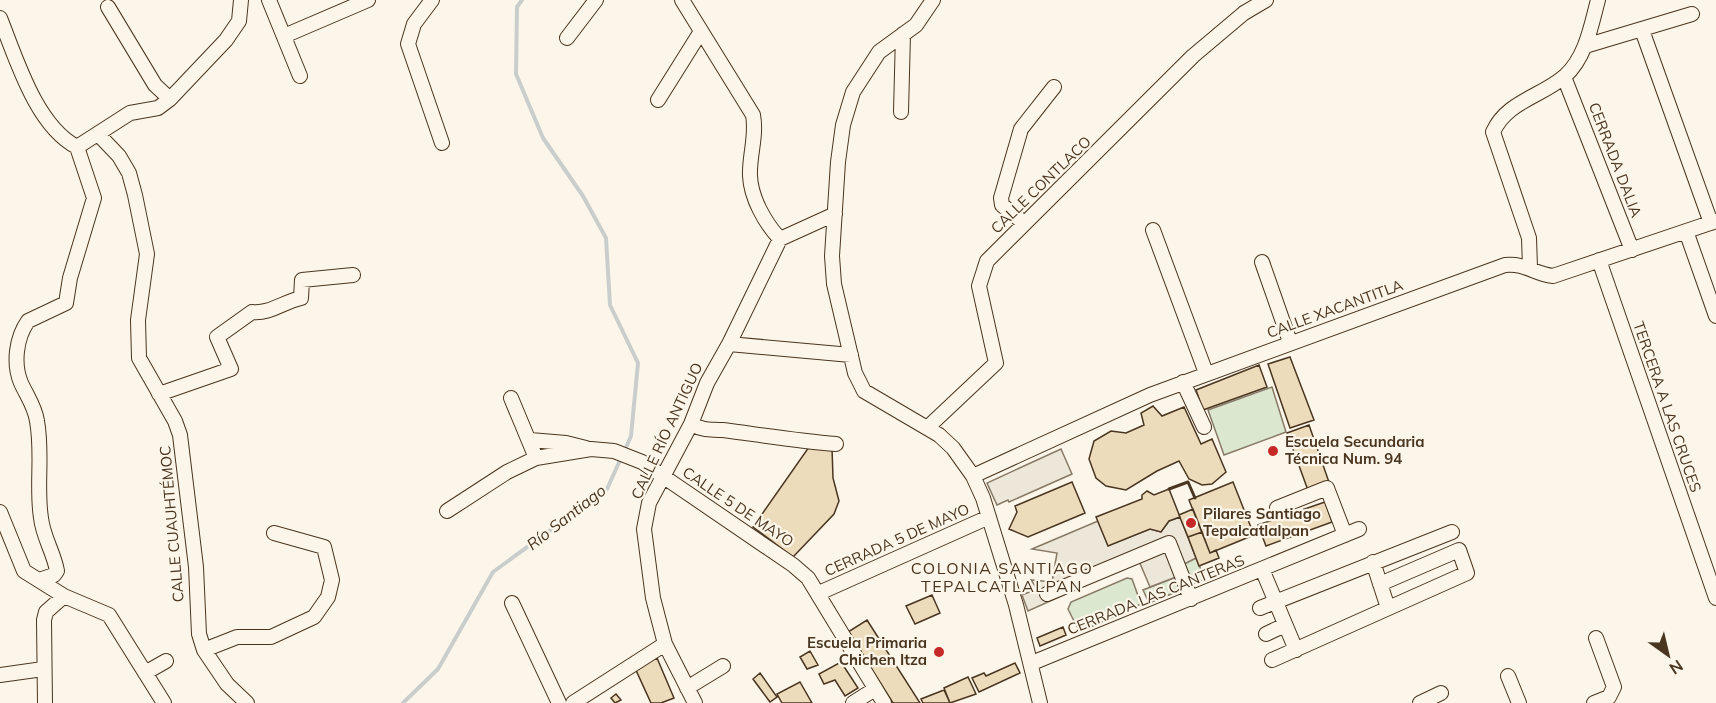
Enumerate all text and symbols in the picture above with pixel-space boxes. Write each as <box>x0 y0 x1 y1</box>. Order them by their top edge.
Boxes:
street label: CERRADA DALIA <box>1585 100 1646 220</box>
street label: CALLE CONTLACO <box>987 132 1095 237</box>
street label: CALLE XACANTITLA <box>1264 275 1406 342</box>
street label: TERCERA A LAS CRUCES <box>1629 319 1706 495</box>
street label: CALLE RÍO ANTIGUO <box>627 359 707 502</box>
place label: Escuela Secundaria Técnica Num. 94 <box>1285 432 1425 468</box>
marker: Escuela Secundaria Técnica Num. 94 <box>1266 444 1280 458</box>
street label: CALLE CUAUHTÉMOC <box>155 445 188 603</box>
street label: CALLE 5 DE MAYO <box>679 462 797 551</box>
water label: Río Santiago <box>522 480 610 554</box>
street label: CERRADA 5 DE MAYO <box>821 499 972 580</box>
place label: Pilares Santiago Tepalcatlalpan <box>1203 504 1321 540</box>
marker: Pilares Santiago Tepalcatlalpan <box>1184 516 1198 530</box>
street label: CERRADA LAS CANTERAS <box>1064 550 1247 639</box>
district label: COLONIA SANTIAGO TEPALCATLALPAN <box>911 558 1093 596</box>
north arrow <box>1638 625 1698 685</box>
place label: Escuela Primaria Chichen Itza <box>807 633 927 669</box>
marker: Escuela Primaria Chichen Itza <box>932 645 946 659</box>
text: N <box>1666 656 1687 679</box>

